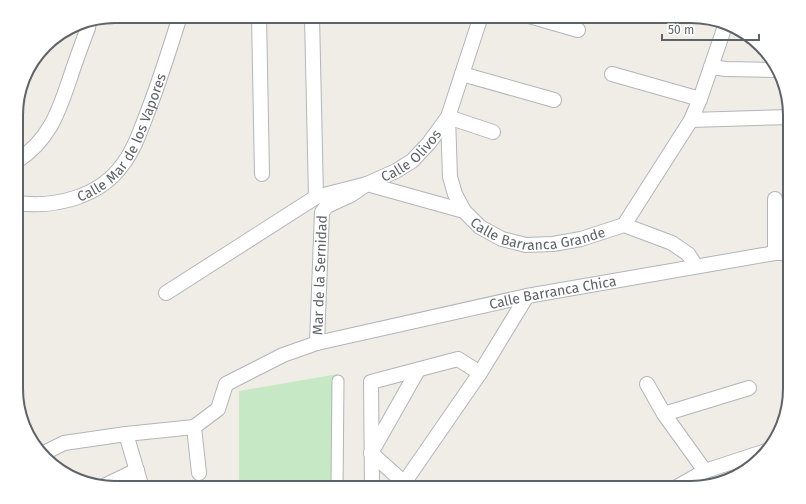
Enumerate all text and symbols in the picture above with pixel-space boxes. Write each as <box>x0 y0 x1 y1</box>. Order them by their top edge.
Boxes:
scale bar <box>662 16 759 42</box>
text: 50 m <box>668 23 694 37</box>
street label: Calle Mar de los Vapores <box>75 71 170 206</box>
street label: Calle Olivos <box>379 126 445 186</box>
street label: Calle Barranca Grande <box>466 214 608 254</box>
street label: Mar de la Sernidad <box>309 215 331 335</box>
street label: Calle Barranca Chica <box>488 273 618 313</box>

